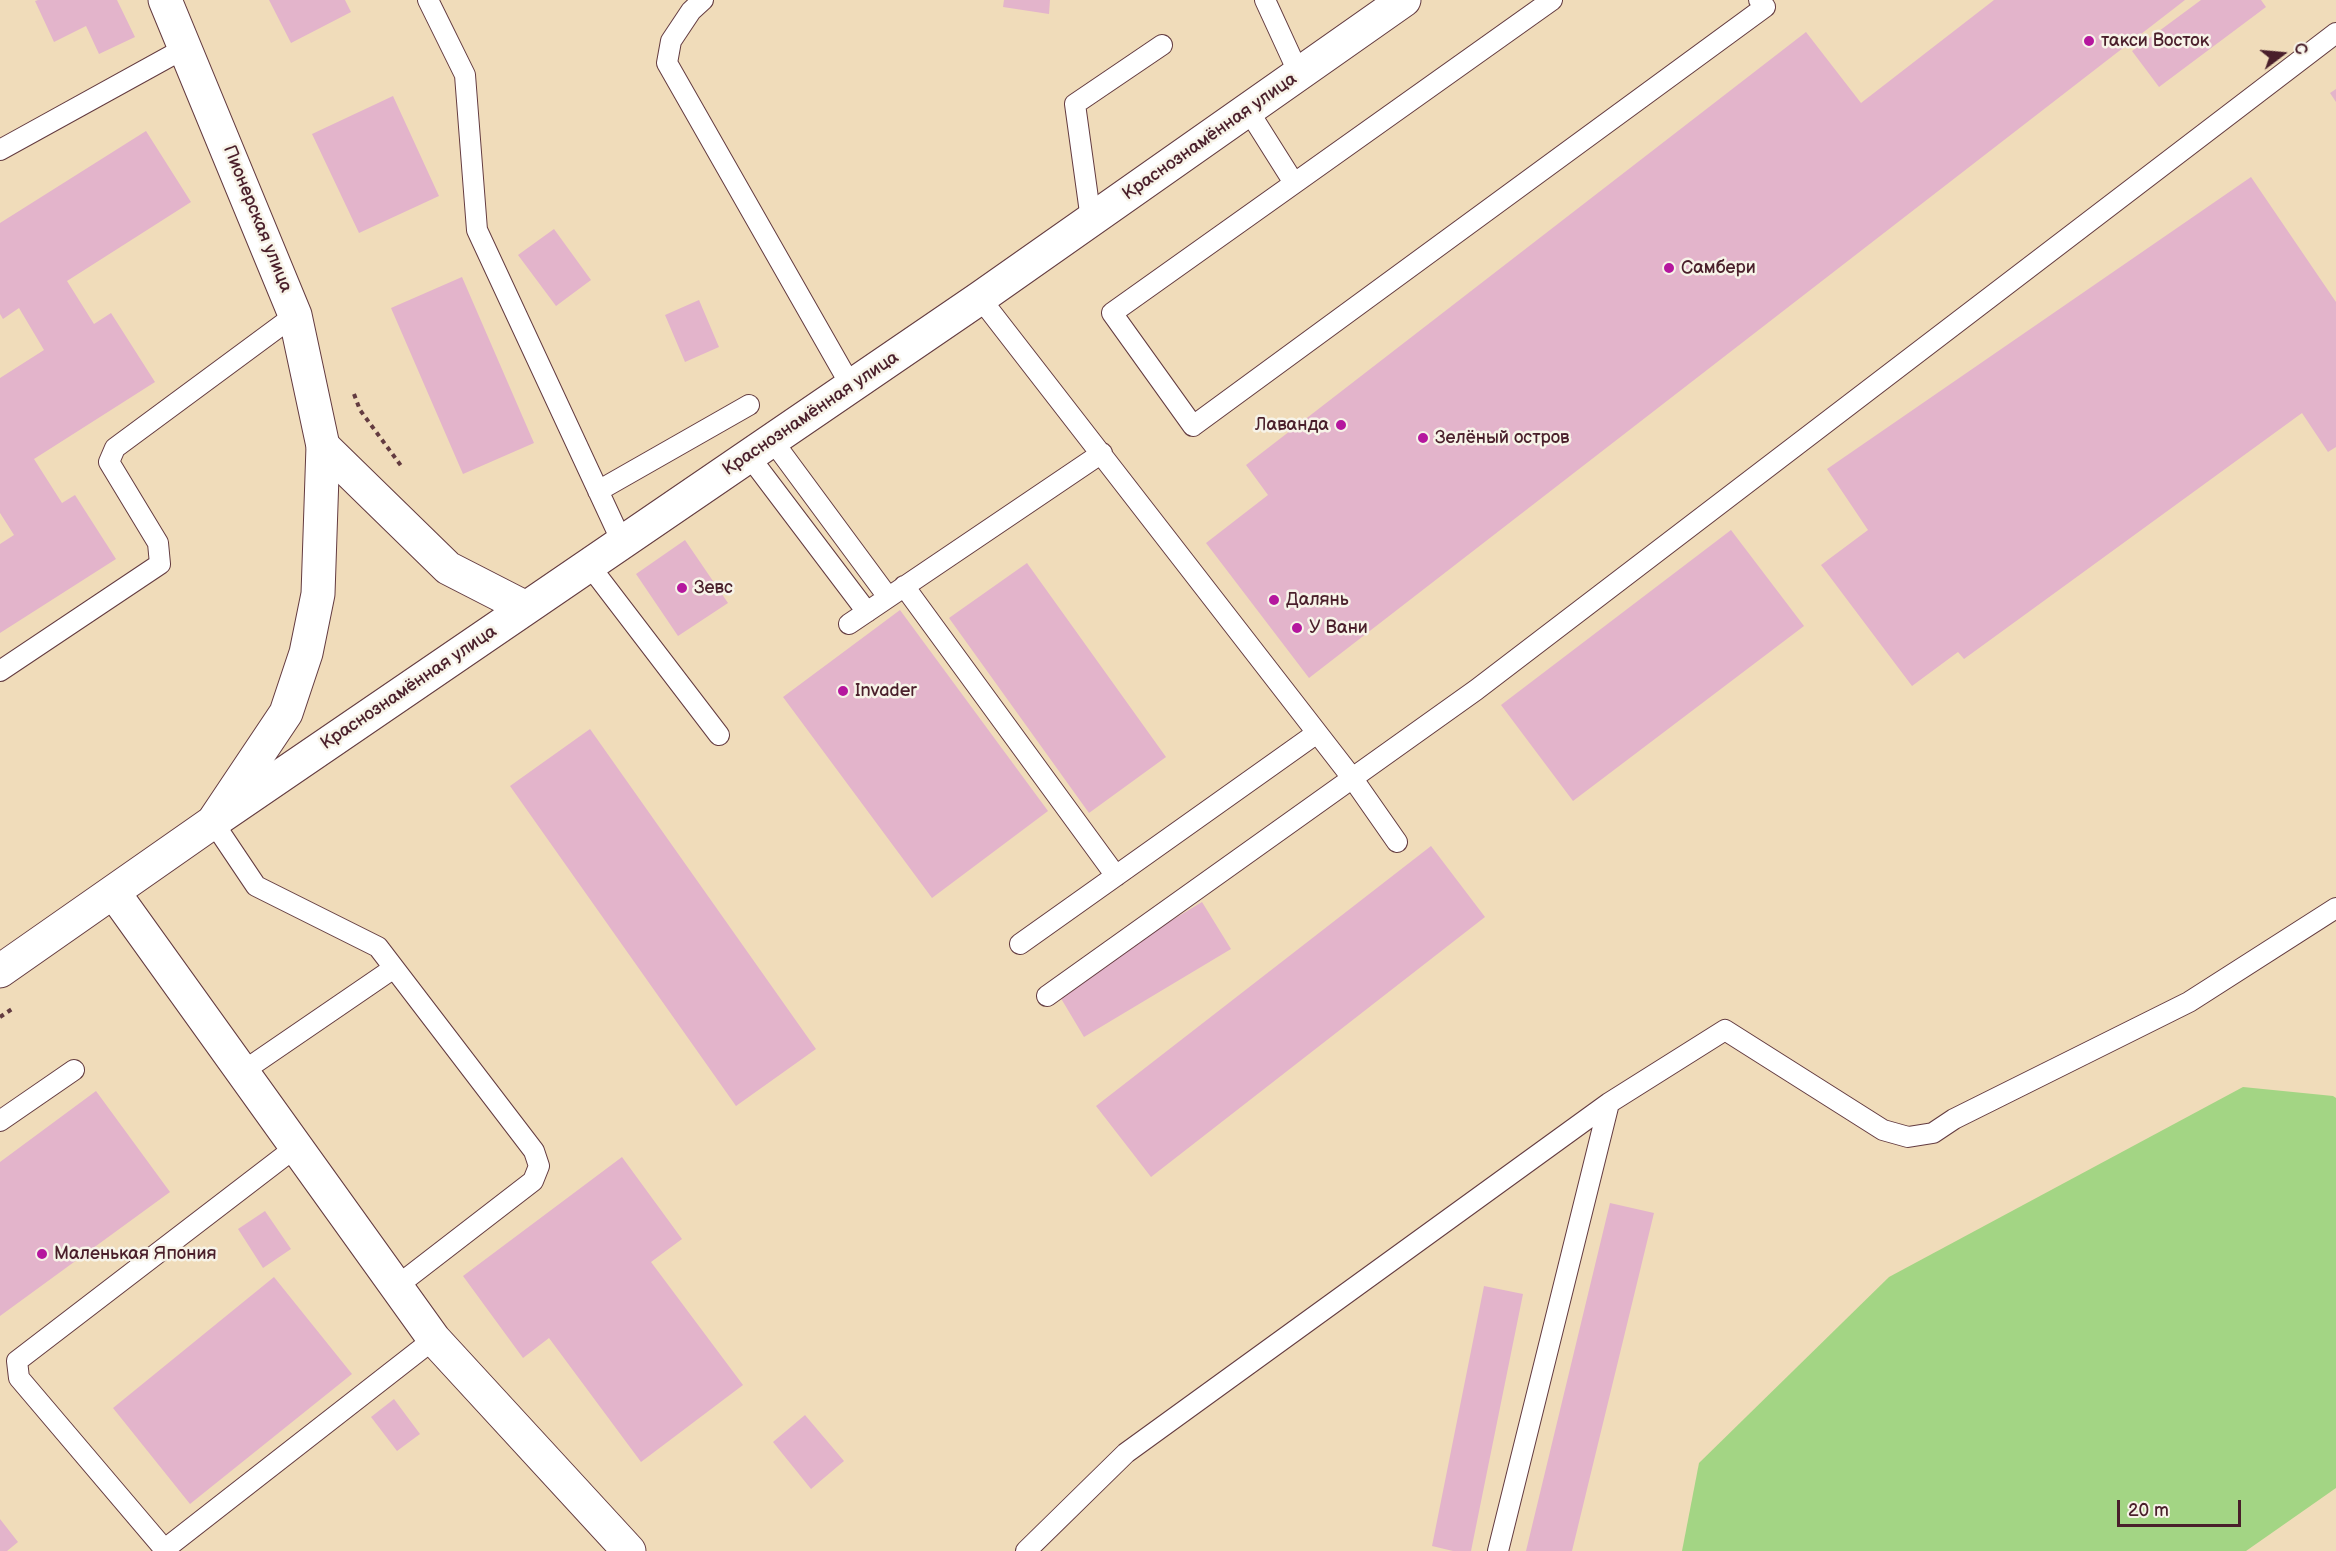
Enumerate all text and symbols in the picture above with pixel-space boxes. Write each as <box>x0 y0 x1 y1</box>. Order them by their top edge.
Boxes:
north arrow <box>2252 24 2312 84</box>
place label: такси Восток <box>2101 30 2209 52</box>
marker: такси Восток <box>2082 34 2096 48</box>
text: С <box>2289 41 2310 57</box>
street label: Краснознамённая улица <box>1119 69 1301 205</box>
street label: Пионерская улица <box>218 142 296 296</box>
place label: Самбери <box>1681 257 1756 279</box>
marker: Самбери <box>1662 261 1676 275</box>
street label: Краснознамённая улица <box>719 347 903 481</box>
place label: Лаванда <box>1255 414 1329 436</box>
marker: Лаванда <box>1334 418 1348 432</box>
place label: Зелёный остров <box>1435 427 1570 449</box>
marker: Зелёный остров <box>1416 431 1430 445</box>
place label: Зевс <box>694 577 733 599</box>
marker: Зевс <box>675 581 689 595</box>
place label: Далянь <box>1286 589 1349 611</box>
marker: Далянь <box>1267 593 1281 607</box>
place label: У Вани <box>1309 617 1368 639</box>
street label: Краснознамённая улица <box>317 621 501 755</box>
marker: У Вани <box>1290 621 1304 635</box>
place label: Invader <box>855 680 917 702</box>
marker: Invader <box>836 684 850 698</box>
place label: Маленькая Япония <box>54 1243 216 1265</box>
marker: Маленькая Япония <box>35 1247 49 1261</box>
scale bar <box>2120 1488 2244 1526</box>
text: 20 m <box>2128 1500 2169 1521</box>

